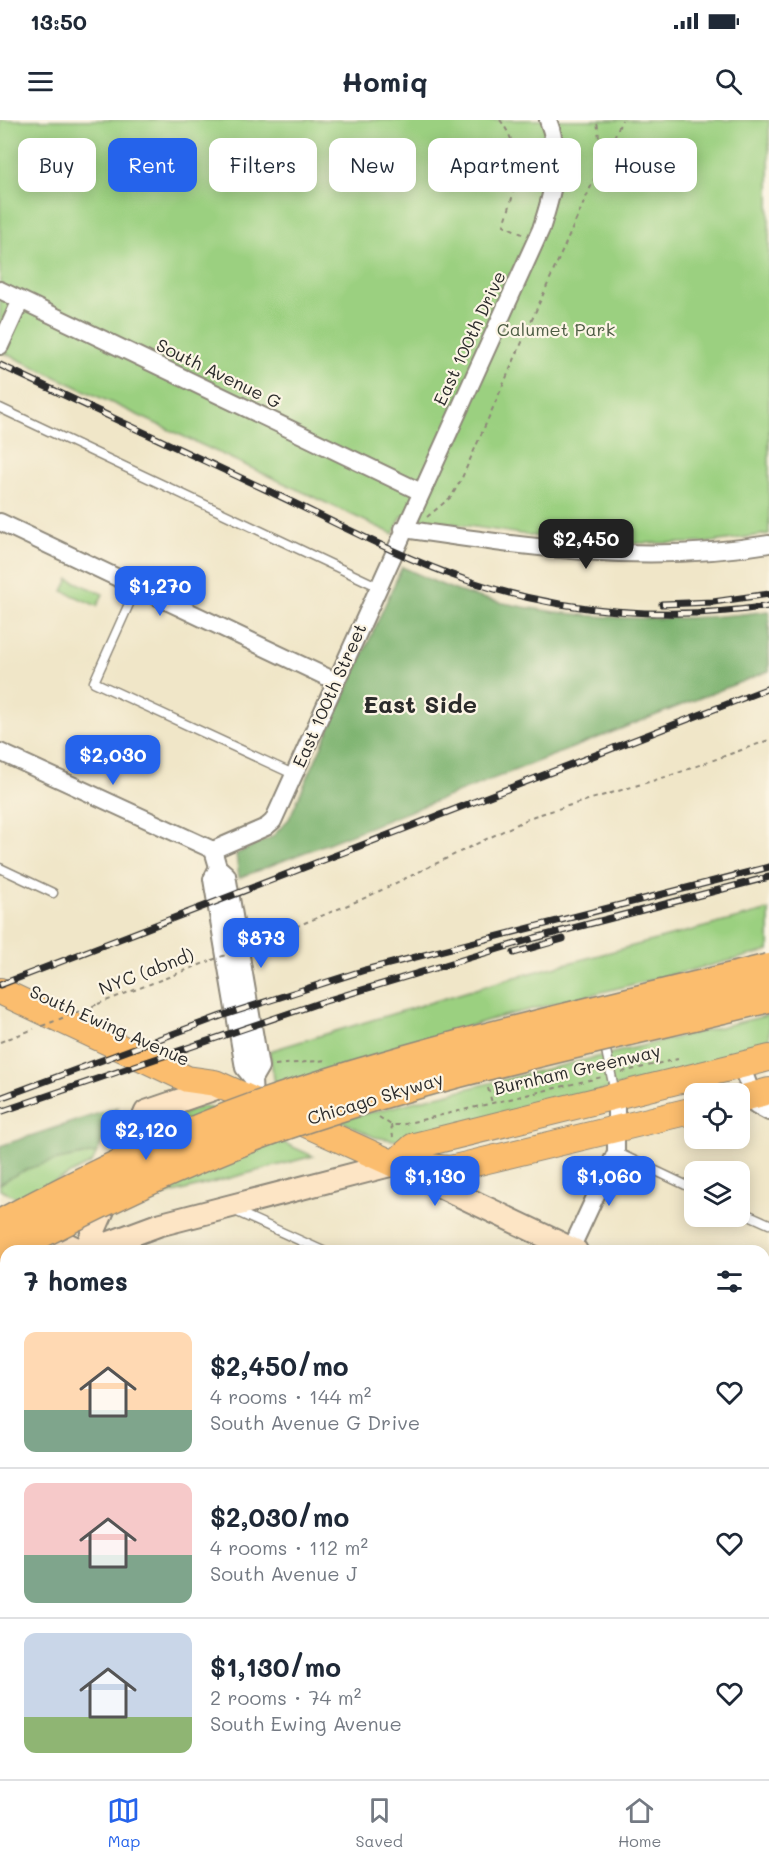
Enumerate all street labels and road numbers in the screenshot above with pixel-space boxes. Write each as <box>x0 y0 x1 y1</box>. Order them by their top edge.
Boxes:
street label: East 100th Drive <box>427 267 511 409</box>
street label: South Avenue G <box>153 332 285 414</box>
street label: East 100th Street <box>286 619 372 771</box>
street label: NYC (abnd) <box>95 942 197 1000</box>
street label: South Ewing Avenue <box>26 979 194 1071</box>
street label: Burnham Greenway <box>491 1038 663 1100</box>
street label: Chicago Skyway <box>304 1066 446 1130</box>

